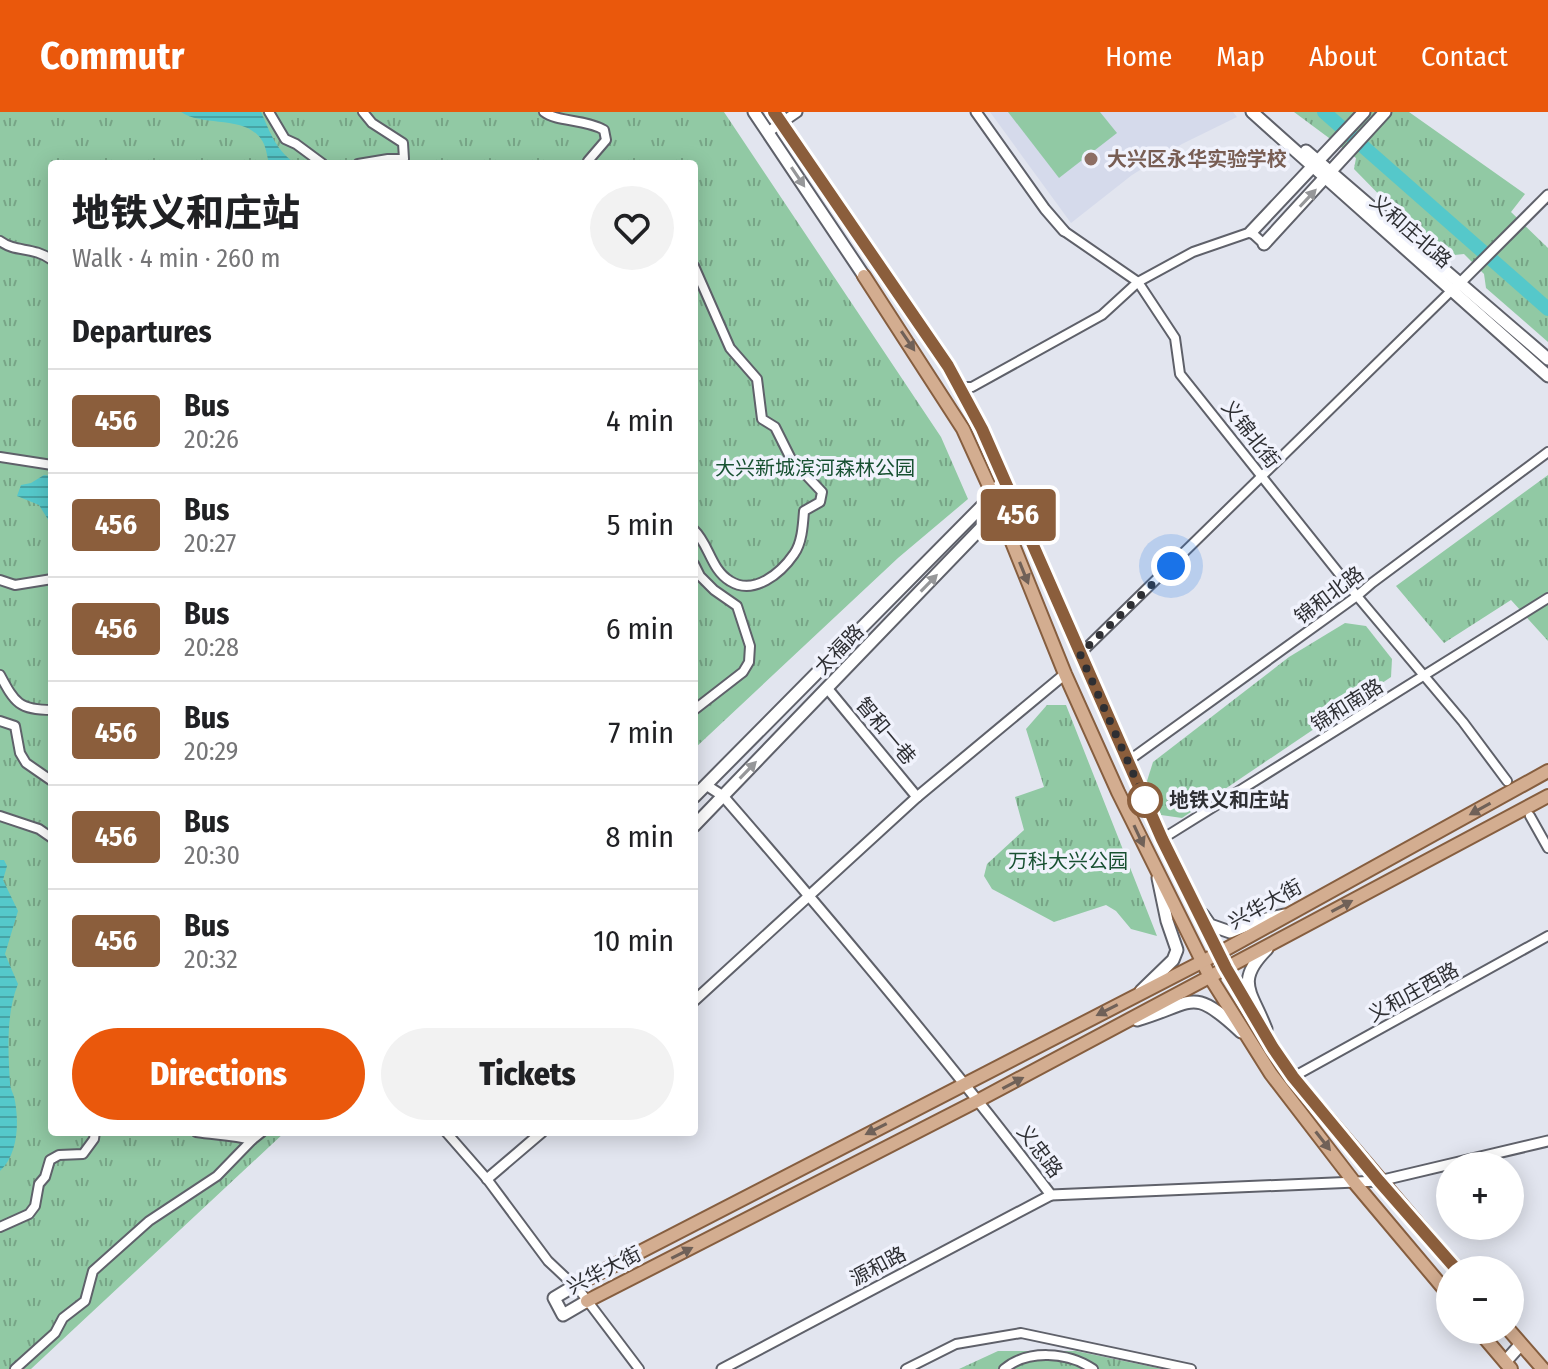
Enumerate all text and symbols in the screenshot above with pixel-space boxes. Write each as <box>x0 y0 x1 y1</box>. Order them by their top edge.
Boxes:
text: Commutr <box>40 33 184 79</box>
text: Home <box>1105 40 1172 73</box>
text: Map <box>1216 40 1265 73</box>
text: About <box>1309 40 1377 73</box>
text: Contact <box>1421 40 1508 73</box>
place label: 大兴区永华实验学校 <box>1107 147 1287 171</box>
marker: 大兴区永华实验学校 <box>1082 150 1100 168</box>
one-way arrow <box>790 166 805 187</box>
button: heart <box>590 186 674 270</box>
one-way arrow <box>1298 189 1316 208</box>
street label: 义和庄北路 <box>1365 189 1457 273</box>
text: 地铁义和庄站 <box>72 190 300 236</box>
text: Walk · 4 min · 260 m <box>72 243 281 274</box>
text: Departures <box>72 314 212 350</box>
one-way arrow <box>900 330 914 352</box>
text: Bus <box>184 388 229 424</box>
street label: 义锦北街 <box>1217 395 1285 473</box>
text: 4 min <box>606 403 674 439</box>
text: 456 <box>95 404 137 437</box>
text: 20:26 <box>184 424 239 455</box>
park label: 大兴新城滨河森林公园 <box>715 456 915 480</box>
line badge: 456 <box>972 489 1064 541</box>
text: Bus <box>184 492 229 528</box>
text: 456 <box>997 498 1039 531</box>
text: 5 min <box>607 507 674 543</box>
text: 456 <box>95 508 137 541</box>
text: 20:27 <box>184 528 236 559</box>
your location <box>1151 546 1191 586</box>
one-way arrow <box>1017 561 1030 585</box>
street label: 锦和北路 <box>1290 561 1368 629</box>
one-way arrow <box>919 574 938 593</box>
text: Bus <box>184 596 229 632</box>
text: 6 min <box>606 611 674 647</box>
text: 456 <box>95 612 137 645</box>
street label: 太福路 <box>810 619 868 679</box>
text: 20:28 <box>184 632 239 663</box>
street label: 锦和南路 <box>1307 674 1387 736</box>
street label: 智和一巷 <box>851 693 921 769</box>
text: Bus <box>184 700 229 736</box>
text: 7 min <box>608 715 674 751</box>
text: 456 <box>95 716 137 749</box>
text: 20:29 <box>184 736 238 767</box>
one-way arrow <box>738 761 757 780</box>
marker: 地铁义和庄站 <box>1128 783 1162 817</box>
place label: 地铁义和庄站 <box>1169 788 1289 812</box>
one-way arrow <box>1468 802 1491 815</box>
text: Bus <box>184 804 229 840</box>
text: 8 min <box>606 819 674 855</box>
text: 456 <box>95 820 137 853</box>
one-way arrow <box>1132 825 1146 848</box>
text: 20:30 <box>184 840 240 871</box>
park label: 万科大兴公园 <box>1008 849 1128 873</box>
street label: 兴华大街 <box>1224 874 1306 934</box>
one-way arrow <box>1331 899 1354 913</box>
text: Bus <box>184 908 229 944</box>
text: 10 min <box>593 923 674 959</box>
text: 456 <box>95 924 137 957</box>
text: 20:32 <box>184 944 238 975</box>
street label: 义和庄西路 <box>1363 957 1463 1027</box>
one-way arrow <box>1095 1003 1118 1016</box>
button: Directions <box>72 1028 365 1120</box>
button: Tickets <box>381 1028 674 1120</box>
one-way arrow <box>1001 1076 1024 1089</box>
street label: 义忠路 <box>1012 1120 1068 1182</box>
one-way arrow <box>864 1123 887 1136</box>
one-way arrow <box>1315 1131 1331 1151</box>
map controls <box>1436 1152 1524 1344</box>
button: + <box>1436 1152 1524 1240</box>
street label: 兴华大街 <box>563 1241 645 1299</box>
street label: 源和路 <box>846 1241 910 1291</box>
one-way arrow <box>670 1246 693 1260</box>
button: − <box>1436 1256 1524 1344</box>

